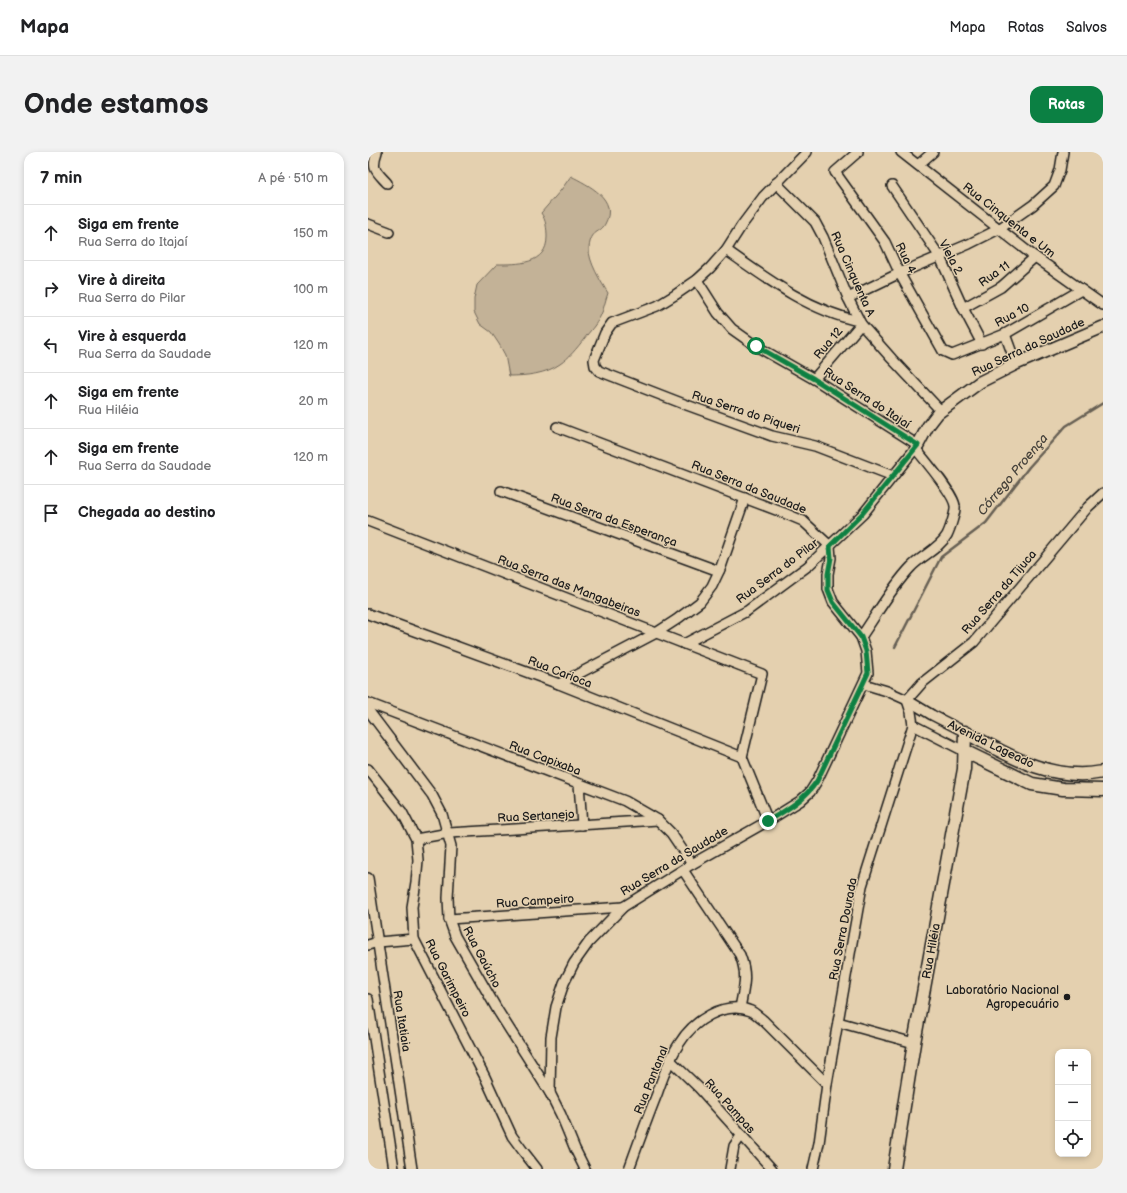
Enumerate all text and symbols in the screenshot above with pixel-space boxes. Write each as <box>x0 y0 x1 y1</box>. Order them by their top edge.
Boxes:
text: Mapa <box>20 16 69 39</box>
text: Mapa <box>949 19 986 36</box>
text: Rotas <box>1008 19 1044 36</box>
text: Salvos <box>1066 19 1107 36</box>
button: Rotas <box>1030 86 1103 123</box>
text: Onde estamos <box>24 88 209 121</box>
text: 7 min <box>40 168 82 188</box>
text: A pé · 510 m <box>258 170 328 186</box>
street label: Rua Cinquenta e Um <box>959 180 1058 261</box>
text: Siga em frente <box>78 215 179 234</box>
icon: ahead <box>40 222 62 244</box>
text: 150 m <box>294 225 328 241</box>
street label: Rua Cinquenta A <box>827 229 878 320</box>
text: Rua Serra do Itajaí <box>78 234 188 250</box>
street label: Viela 2 <box>935 237 966 277</box>
street label: Rua 4 <box>892 240 920 277</box>
street label: Rua 11 <box>976 258 1013 290</box>
text: Vire à direita <box>78 271 165 290</box>
icon: right <box>40 278 62 300</box>
text: 100 m <box>293 281 328 297</box>
text: Rua Serra do Pilar <box>78 290 185 306</box>
street label: Rua 10 <box>992 300 1032 331</box>
street label: Rua Serra da Saudade <box>969 315 1087 380</box>
street label: Rua 12 <box>811 324 846 362</box>
text: Vire à esquerda <box>78 327 186 346</box>
icon: left <box>40 334 62 356</box>
text: 120 m <box>293 337 328 353</box>
route start <box>747 337 765 355</box>
text: Rua Serra da Saudade <box>78 346 211 362</box>
street label: Rua Serra do Itajaí <box>820 365 913 432</box>
text: Siga em frente <box>78 383 179 402</box>
street label: Rua Serra do Piqueri <box>690 388 802 437</box>
icon: ahead <box>40 390 62 412</box>
text: 20 m <box>298 393 328 409</box>
text: Rua Hiléia <box>78 402 139 418</box>
water label: Córrego Proença <box>974 431 1052 519</box>
text: Siga em frente <box>78 439 179 458</box>
icon: ahead <box>40 446 62 468</box>
text: 120 m <box>293 449 328 465</box>
street label: Rua Serra da Saudade <box>689 457 809 517</box>
text: Rua Serra da Saudade <box>78 458 211 474</box>
street label: Rua Serra da Esperança <box>549 491 679 550</box>
icon: arrive <box>40 502 62 524</box>
text: Chegada ao destino <box>78 503 216 522</box>
street label: Rua Serra do Pilar <box>733 535 822 607</box>
street label: Rua Serra da Tijuca <box>959 547 1040 638</box>
street label: Rua Serra das Mangabeiras <box>495 552 642 621</box>
street label: Rua Carioca <box>526 653 594 692</box>
street label: Avenida Lageado <box>945 717 1037 772</box>
street label: Rua Capixaba <box>507 738 583 779</box>
street label: Rua Sertanejo <box>497 807 575 826</box>
route end <box>759 812 777 830</box>
street label: Rua Serra da Saudade <box>618 823 731 900</box>
street label: Rua Serra Dourada <box>826 876 861 982</box>
street label: Rua Campeiro <box>495 891 575 912</box>
street label: Rua Hiléia <box>919 922 944 980</box>
street label: Rua Gaúcho <box>459 924 504 991</box>
street label: Rua Garimpeiro <box>421 937 474 1020</box>
place label: Laboratório Nacional Agropecuário <box>946 983 1059 1012</box>
street label: Rua Itatiaia <box>389 989 414 1053</box>
marker: Laboratório Nacional Agropecuário <box>1062 992 1072 1002</box>
street label: Rua Pantanal <box>631 1044 672 1116</box>
map controls <box>1055 1049 1091 1157</box>
button: + <box>1055 1049 1091 1085</box>
street label: Rua Pampas <box>701 1076 758 1137</box>
button: − <box>1055 1085 1091 1121</box>
button: locate <box>1055 1121 1091 1157</box>

